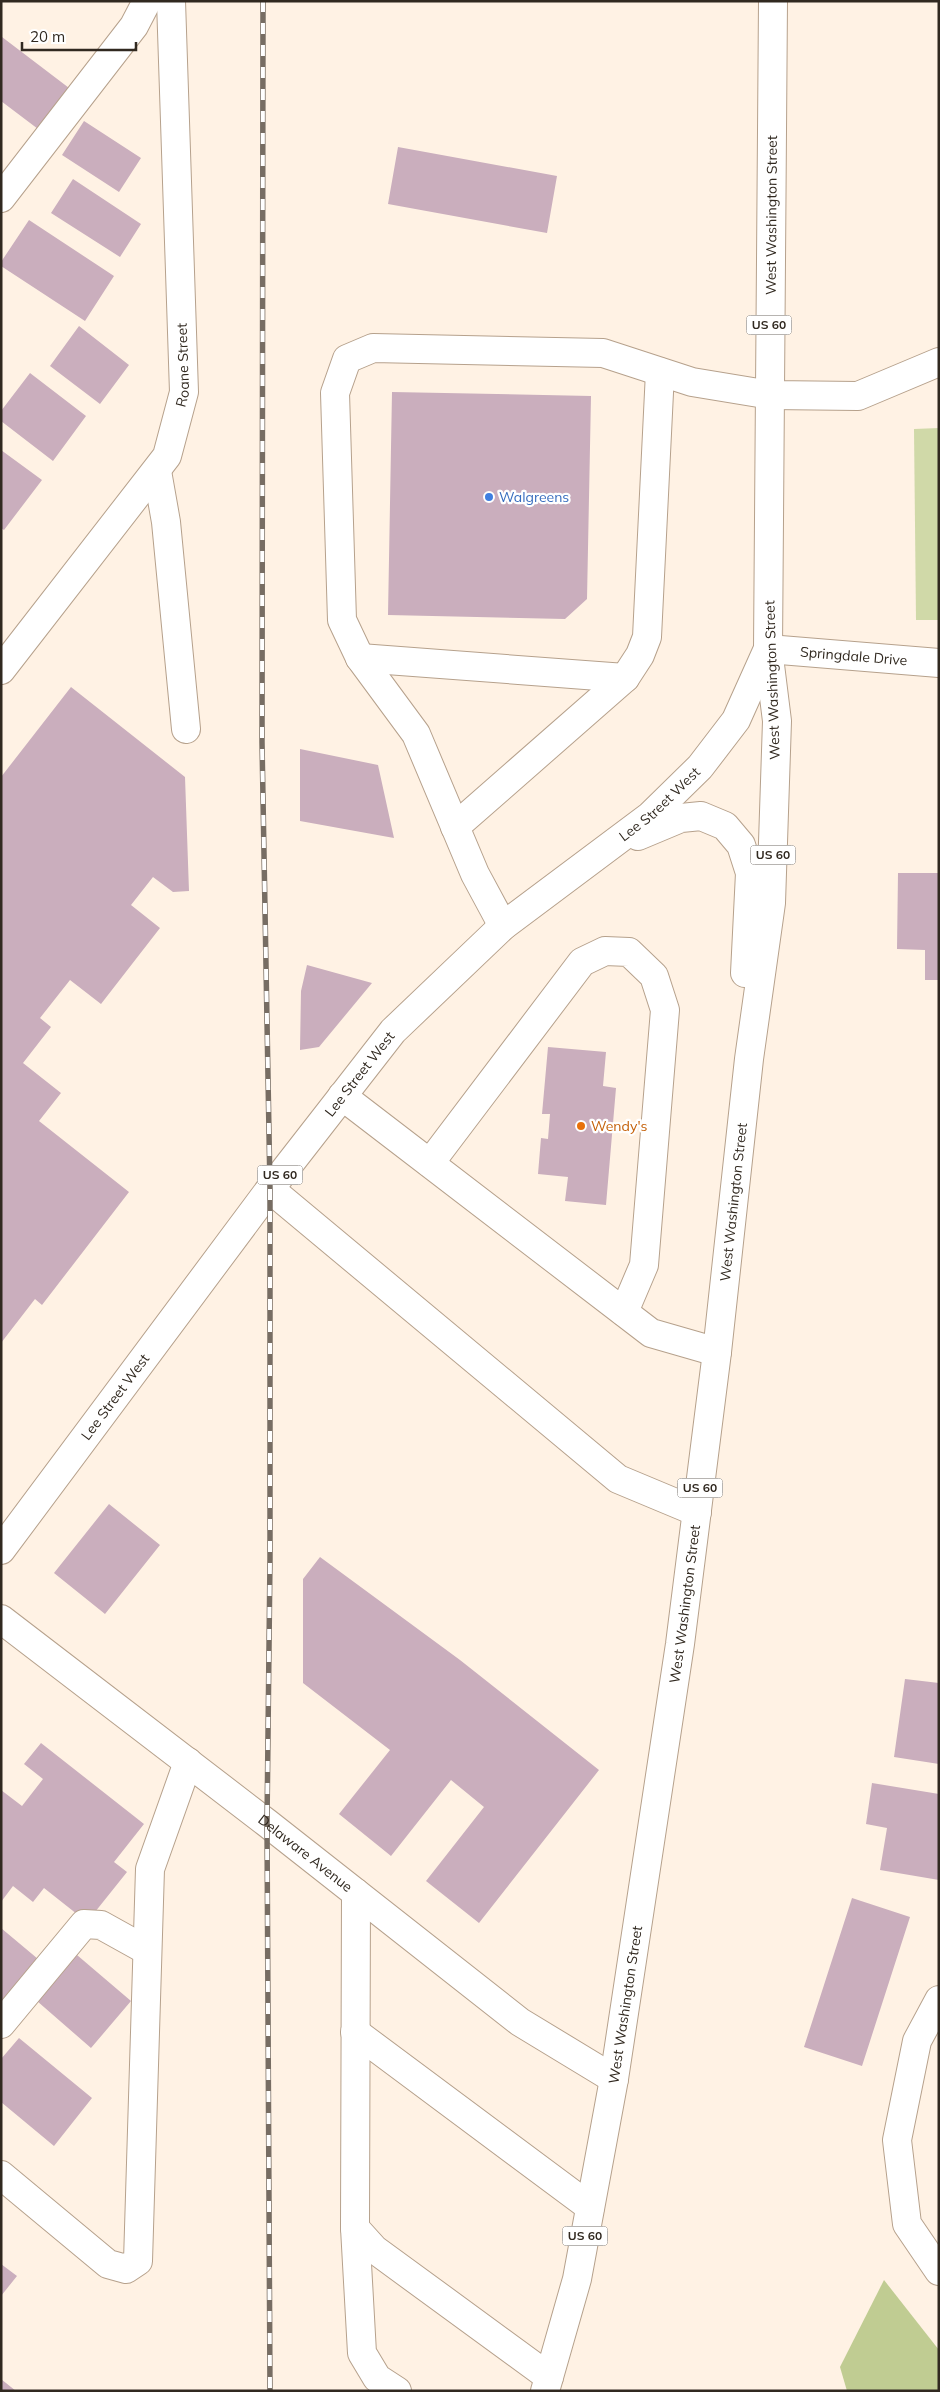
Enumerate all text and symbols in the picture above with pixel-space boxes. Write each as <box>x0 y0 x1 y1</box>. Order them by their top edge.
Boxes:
scale bar <box>22 20 136 52</box>
text: 20 m <box>30 27 65 46</box>
street label: West Washington Street <box>762 135 781 295</box>
road number: US 60 <box>746 316 792 334</box>
street label: Roane Street <box>171 323 193 409</box>
place label: Walgreens <box>499 488 569 506</box>
marker: Walgreens <box>483 491 495 503</box>
street label: West Washington Street <box>760 600 784 760</box>
street label: Springdale Drive <box>799 643 908 669</box>
street label: Lee Street West <box>615 763 704 845</box>
road number: US 60 <box>750 846 796 864</box>
street label: Lee Street West <box>321 1028 398 1120</box>
place label: Wendy's <box>591 1117 647 1135</box>
marker: Wendy's <box>575 1120 587 1132</box>
street label: West Washington Street <box>716 1122 751 1282</box>
road number: US 60 <box>258 1166 302 1184</box>
street label: Lee Street West <box>77 1350 153 1444</box>
road number: US 60 <box>678 1479 722 1498</box>
street label: West Washington Street <box>665 1524 704 1685</box>
street label: Delaware Avenue <box>254 1810 356 1896</box>
street label: West Washington Street <box>604 1924 646 2085</box>
road number: US 60 <box>562 2226 608 2246</box>

